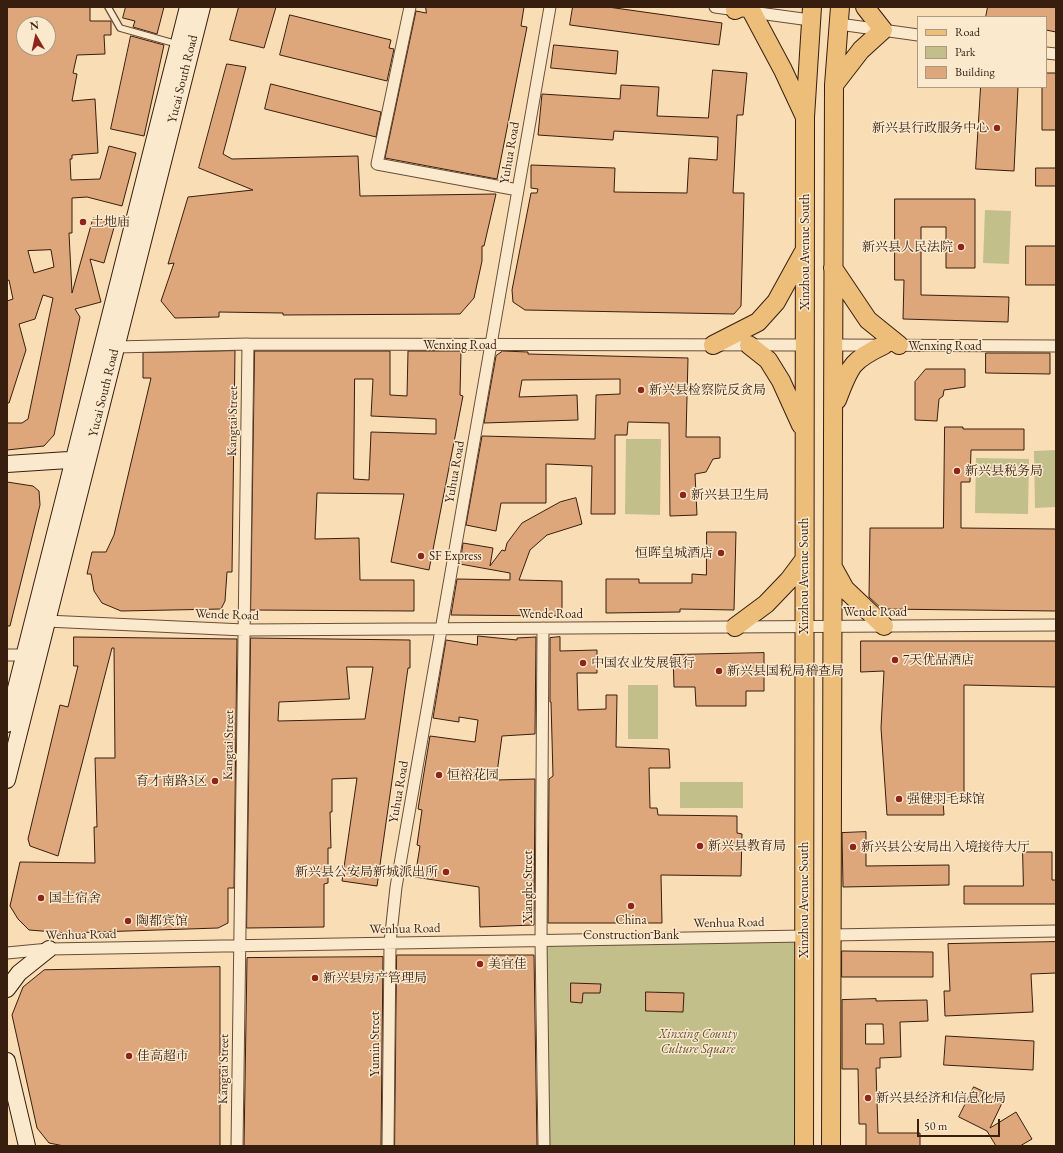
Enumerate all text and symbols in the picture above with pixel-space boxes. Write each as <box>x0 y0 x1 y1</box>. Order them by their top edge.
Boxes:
north arrow <box>16 16 56 56</box>
legend <box>917 16 1047 88</box>
text: N <box>29 18 40 33</box>
text: Road <box>955 24 980 40</box>
street label: Yucai South Road <box>165 33 201 125</box>
text: Park <box>955 44 975 60</box>
text: Building <box>955 64 995 80</box>
place label: 新兴县行政服务中心 <box>872 120 989 136</box>
street label: Yuhua Road <box>497 121 523 185</box>
marker: 新兴县行政服务中心 <box>992 123 1002 133</box>
street label: Xinzhou Avenue South <box>797 194 813 310</box>
place label: 土地庙 <box>91 214 130 230</box>
marker: 土地庙 <box>78 217 88 227</box>
place label: 新兴县人民法院 <box>862 239 953 255</box>
marker: 新兴县人民法院 <box>956 242 966 252</box>
street label: Wenxing Road <box>423 337 497 353</box>
street label: Wenxing Road <box>908 338 982 354</box>
street label: Yucai South Road <box>86 347 122 439</box>
place label: 新兴县检察院反贪局 <box>649 382 766 398</box>
marker: 新兴县检察院反贪局 <box>636 385 646 395</box>
street label: Kangtai Street <box>225 386 241 456</box>
street label: Yuhua Road <box>442 440 468 504</box>
place label: 新兴县税务局 <box>965 463 1043 479</box>
marker: 新兴县税务局 <box>952 466 962 476</box>
place label: 新兴县卫生局 <box>691 487 769 503</box>
marker: 新兴县卫生局 <box>678 490 688 500</box>
street label: Xinzhou Avenue South <box>796 518 812 634</box>
place label: 恒晖皇城酒店 <box>635 545 713 561</box>
place label: SF Express <box>429 548 482 564</box>
marker: 恒晖皇城酒店 <box>716 548 726 558</box>
marker: SF Express <box>416 551 426 561</box>
street label: Wende Road <box>843 604 907 620</box>
street label: Wende Road <box>195 606 259 624</box>
street label: Wende Road <box>519 606 583 622</box>
place label: 7天优品酒店 <box>903 652 974 668</box>
place label: 中国农业发展银行 <box>591 655 695 671</box>
marker: 7天优品酒店 <box>890 655 900 665</box>
marker: 中国农业发展银行 <box>578 658 588 668</box>
place label: 新兴县国税局稽查局 <box>727 663 844 679</box>
marker: 新兴县国税局稽查局 <box>714 666 724 676</box>
street label: Kangtai Street <box>221 710 237 780</box>
street label: Yuhua Road <box>386 760 412 824</box>
place label: 恒裕花园 <box>447 767 499 783</box>
marker: 恒裕花园 <box>434 770 444 780</box>
place label: 育才南路3区 <box>136 773 207 789</box>
marker: 育才南路3区 <box>210 776 220 786</box>
place label: 强健羽毛球馆 <box>907 791 985 807</box>
marker: 强健羽毛球馆 <box>894 794 904 804</box>
place label: 新兴县教育局 <box>708 838 786 854</box>
place label: 新兴县公安局出入境接待大厅 <box>861 839 1030 855</box>
marker: 新兴县教育局 <box>695 841 705 851</box>
street label: Xinzhou Avenue South <box>796 842 812 958</box>
marker: 新兴县公安局出入境接待大厅 <box>848 842 858 852</box>
street label: Xianghe Street <box>520 850 536 924</box>
place label: 新兴县公安局新城派出所 <box>295 864 438 880</box>
marker: 新兴县公安局新城派出所 <box>441 867 451 877</box>
place label: 国土宿舍 <box>49 890 101 906</box>
marker: 国土宿舍 <box>36 893 46 903</box>
marker: China Construction Bank <box>626 901 636 911</box>
place label: China Construction Bank <box>583 912 679 943</box>
place label: 陶都宾馆 <box>136 913 188 929</box>
street label: Wenhua Road <box>693 915 765 931</box>
marker: 陶都宾馆 <box>123 916 133 926</box>
street label: Wenhua Road <box>369 921 441 937</box>
street label: Wenhua Road <box>45 927 117 943</box>
place label: 美宜佳 <box>488 956 527 972</box>
marker: 美宜佳 <box>475 959 485 969</box>
place label: 新兴县房产管理局 <box>323 970 427 986</box>
marker: 新兴县房产管理局 <box>310 973 320 983</box>
street label: Yumin Street <box>367 1011 383 1077</box>
park label: Xinxing County Culture Square <box>659 1026 737 1057</box>
street label: Kangtai Street <box>216 1034 232 1104</box>
place label: 佳高超市 <box>137 1048 189 1064</box>
marker: 佳高超市 <box>124 1051 134 1061</box>
place label: 新兴县经济和信息化局 <box>876 1090 1006 1106</box>
marker: 新兴县经济和信息化局 <box>863 1093 873 1103</box>
scale bar <box>919 1111 1002 1137</box>
text: 50 m <box>924 1118 947 1134</box>

